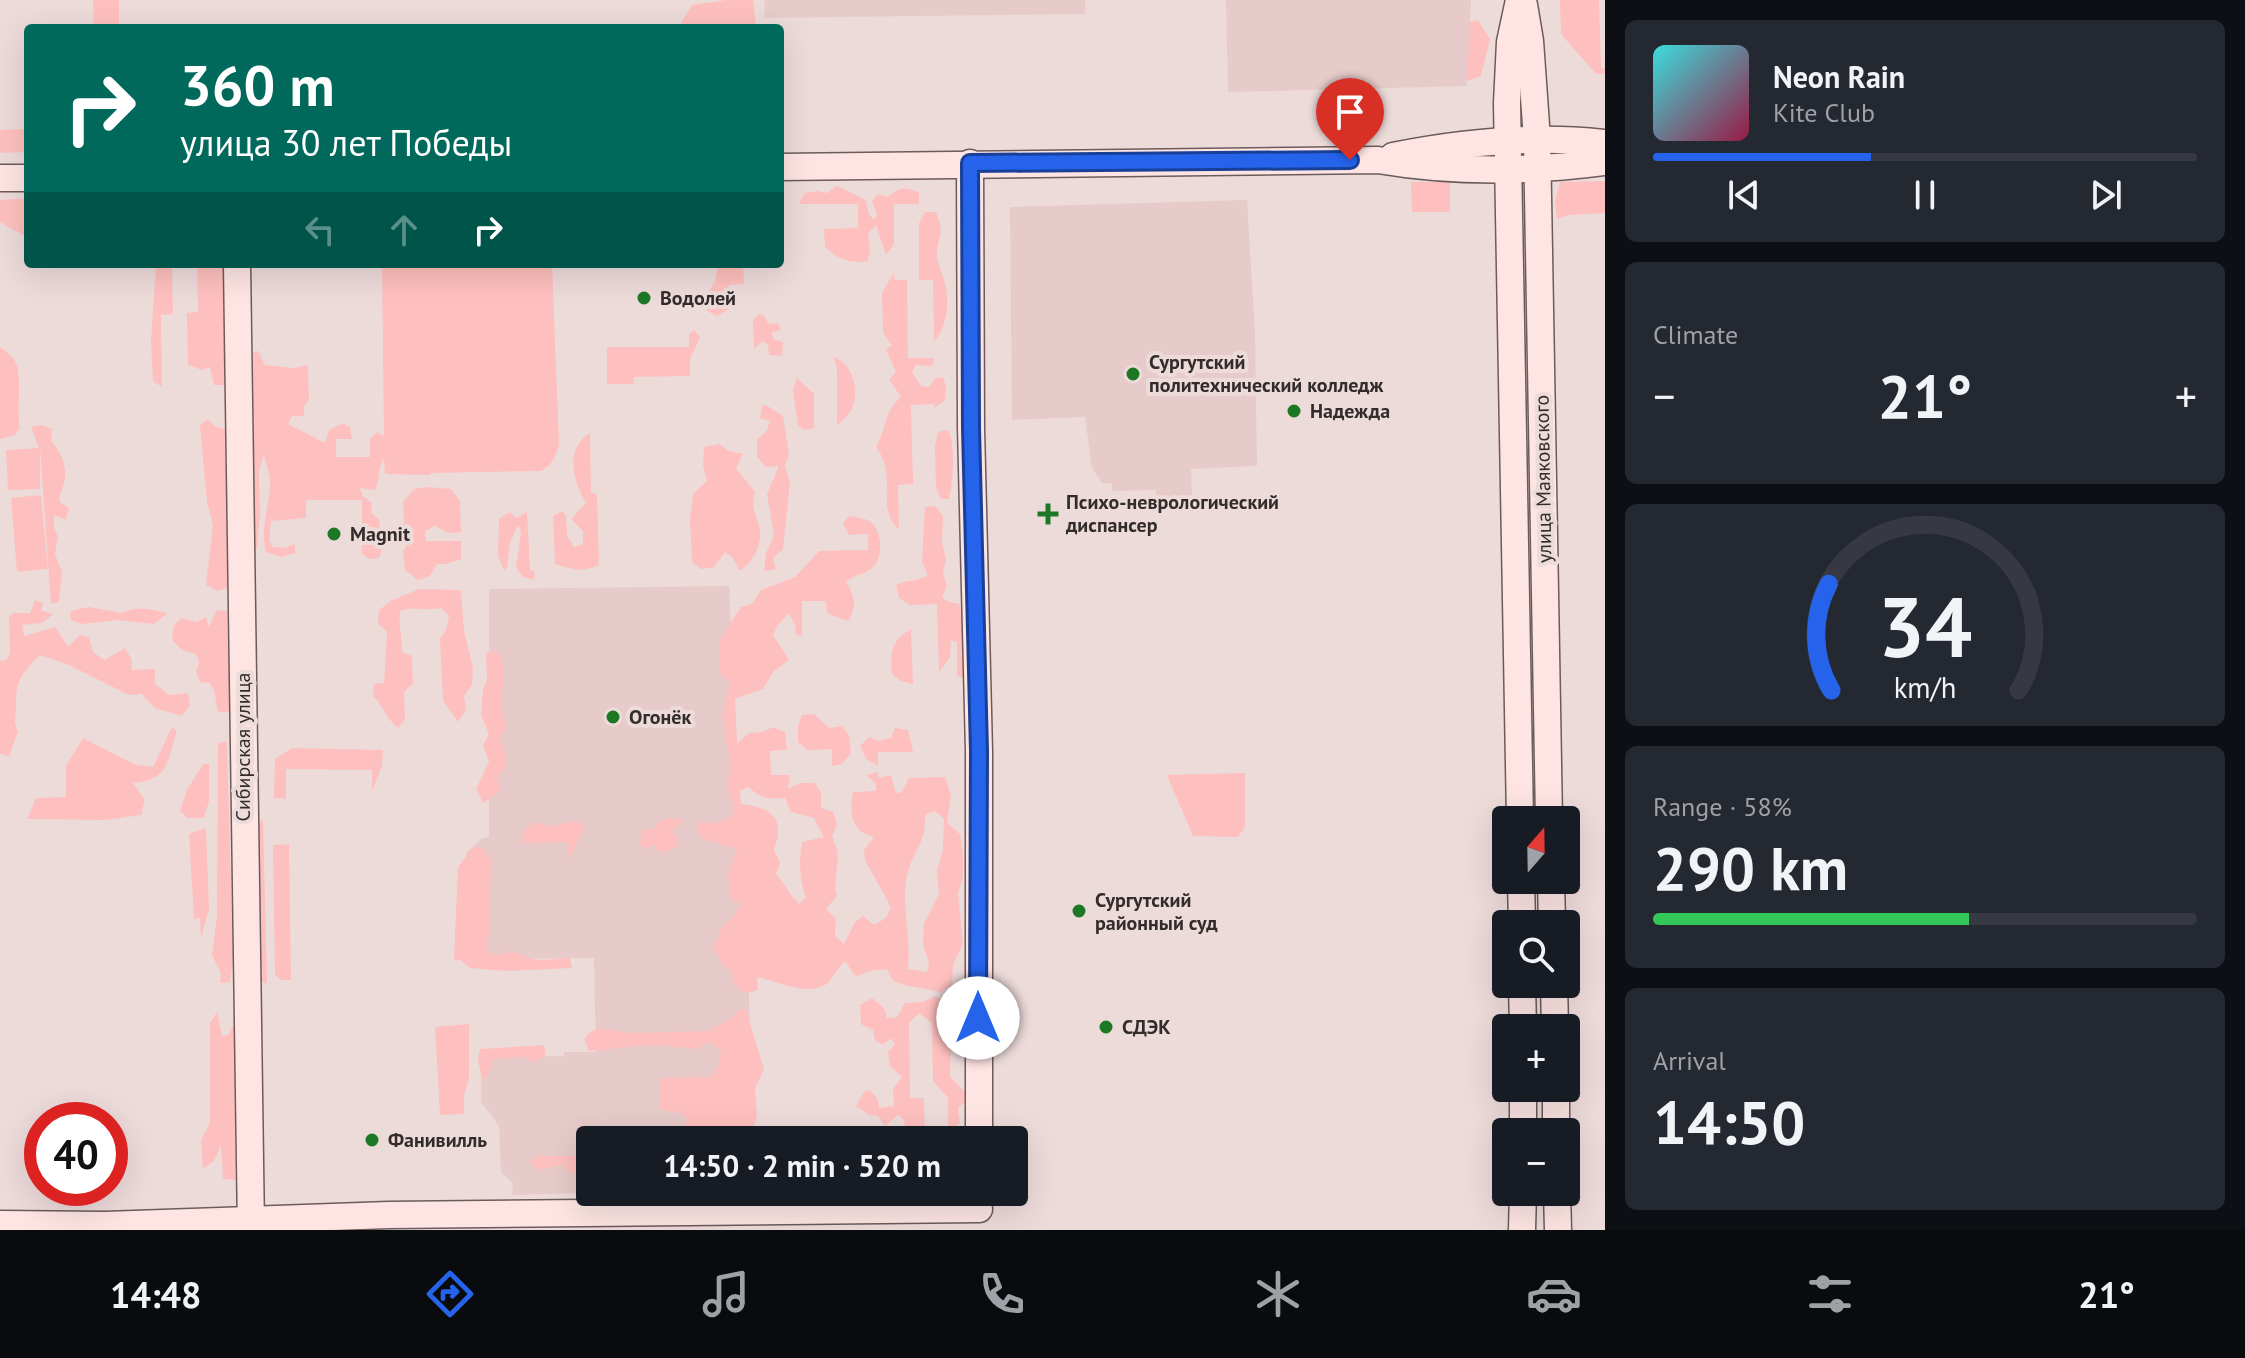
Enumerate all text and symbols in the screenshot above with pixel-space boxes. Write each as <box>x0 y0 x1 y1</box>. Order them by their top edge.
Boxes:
text: 360 m <box>180 49 335 121</box>
icon: right <box>48 56 152 160</box>
text: Neon Rain <box>1773 57 1905 96</box>
pin <box>1316 78 1384 160</box>
icon: arrive <box>1328 90 1372 134</box>
text: Kite Club <box>1773 96 1875 129</box>
text: улица 30 лет Победы <box>180 119 512 166</box>
icon: previous <box>1722 173 1766 217</box>
icon: pause <box>1903 173 1947 217</box>
icon: next <box>2084 173 2128 217</box>
icon: left <box>298 208 342 252</box>
icon: ahead <box>382 208 426 252</box>
icon: right <box>466 208 510 252</box>
place label: Водолей <box>660 285 736 311</box>
marker: Водолей <box>635 289 653 307</box>
text: Climate <box>1653 318 1738 351</box>
place label: Сургутский политехнический колледж <box>1149 349 1383 398</box>
text: 21° <box>1878 357 1972 435</box>
marker: Сургутский политехнический колледж <box>1124 365 1142 383</box>
text: − <box>1653 367 1675 424</box>
text: + <box>2175 367 2197 424</box>
street label: улица Маяковского <box>1529 395 1557 563</box>
place label: Надежда <box>1310 398 1390 424</box>
marker: Надежда <box>1285 402 1303 420</box>
place label: Психо-неврологический диспансер <box>1065 489 1279 538</box>
marker: Психо-неврологический диспансер <box>1037 503 1059 525</box>
place label: Magnit <box>350 521 410 547</box>
marker: Magnit <box>325 525 343 543</box>
text: 34 <box>1878 572 1972 680</box>
text: km/h <box>1894 669 1956 706</box>
street label: Сибирская улица <box>230 672 256 822</box>
place label: Огонёк <box>629 704 691 730</box>
marker: Огонёк <box>604 708 622 726</box>
text: Range · 58% <box>1653 790 1792 823</box>
north arrow <box>1492 806 1580 894</box>
map controls <box>1492 806 1580 1206</box>
text: 290 km <box>1653 829 1848 907</box>
place label: Сургутский районный суд <box>1095 887 1218 936</box>
marker: Сургутский районный суд <box>1070 902 1088 920</box>
button: search <box>1492 910 1580 998</box>
position arrow <box>936 976 1020 1060</box>
place label: СДЭК <box>1122 1014 1171 1040</box>
button: + <box>1492 1014 1580 1102</box>
marker: СДЭК <box>1097 1018 1115 1036</box>
text: Arrival <box>1653 1044 1726 1077</box>
text: 14:50 <box>1653 1083 1805 1161</box>
speed limit sign: 40 <box>24 1102 128 1206</box>
button: − <box>1492 1118 1580 1206</box>
place label: Фанивилль <box>388 1127 487 1153</box>
marker: Фанивилль <box>363 1131 381 1149</box>
text: 14:50 · 2 min · 520 m <box>663 1146 941 1185</box>
icon: directions <box>422 1266 478 1322</box>
icon: music <box>698 1266 754 1322</box>
icon: phone <box>974 1266 1030 1322</box>
icon: climate <box>1250 1266 1306 1322</box>
icon: car <box>1526 1266 1582 1322</box>
icon: filters <box>1802 1266 1858 1322</box>
text: 14:48 <box>110 1271 201 1318</box>
text: 21° <box>2078 1271 2135 1318</box>

